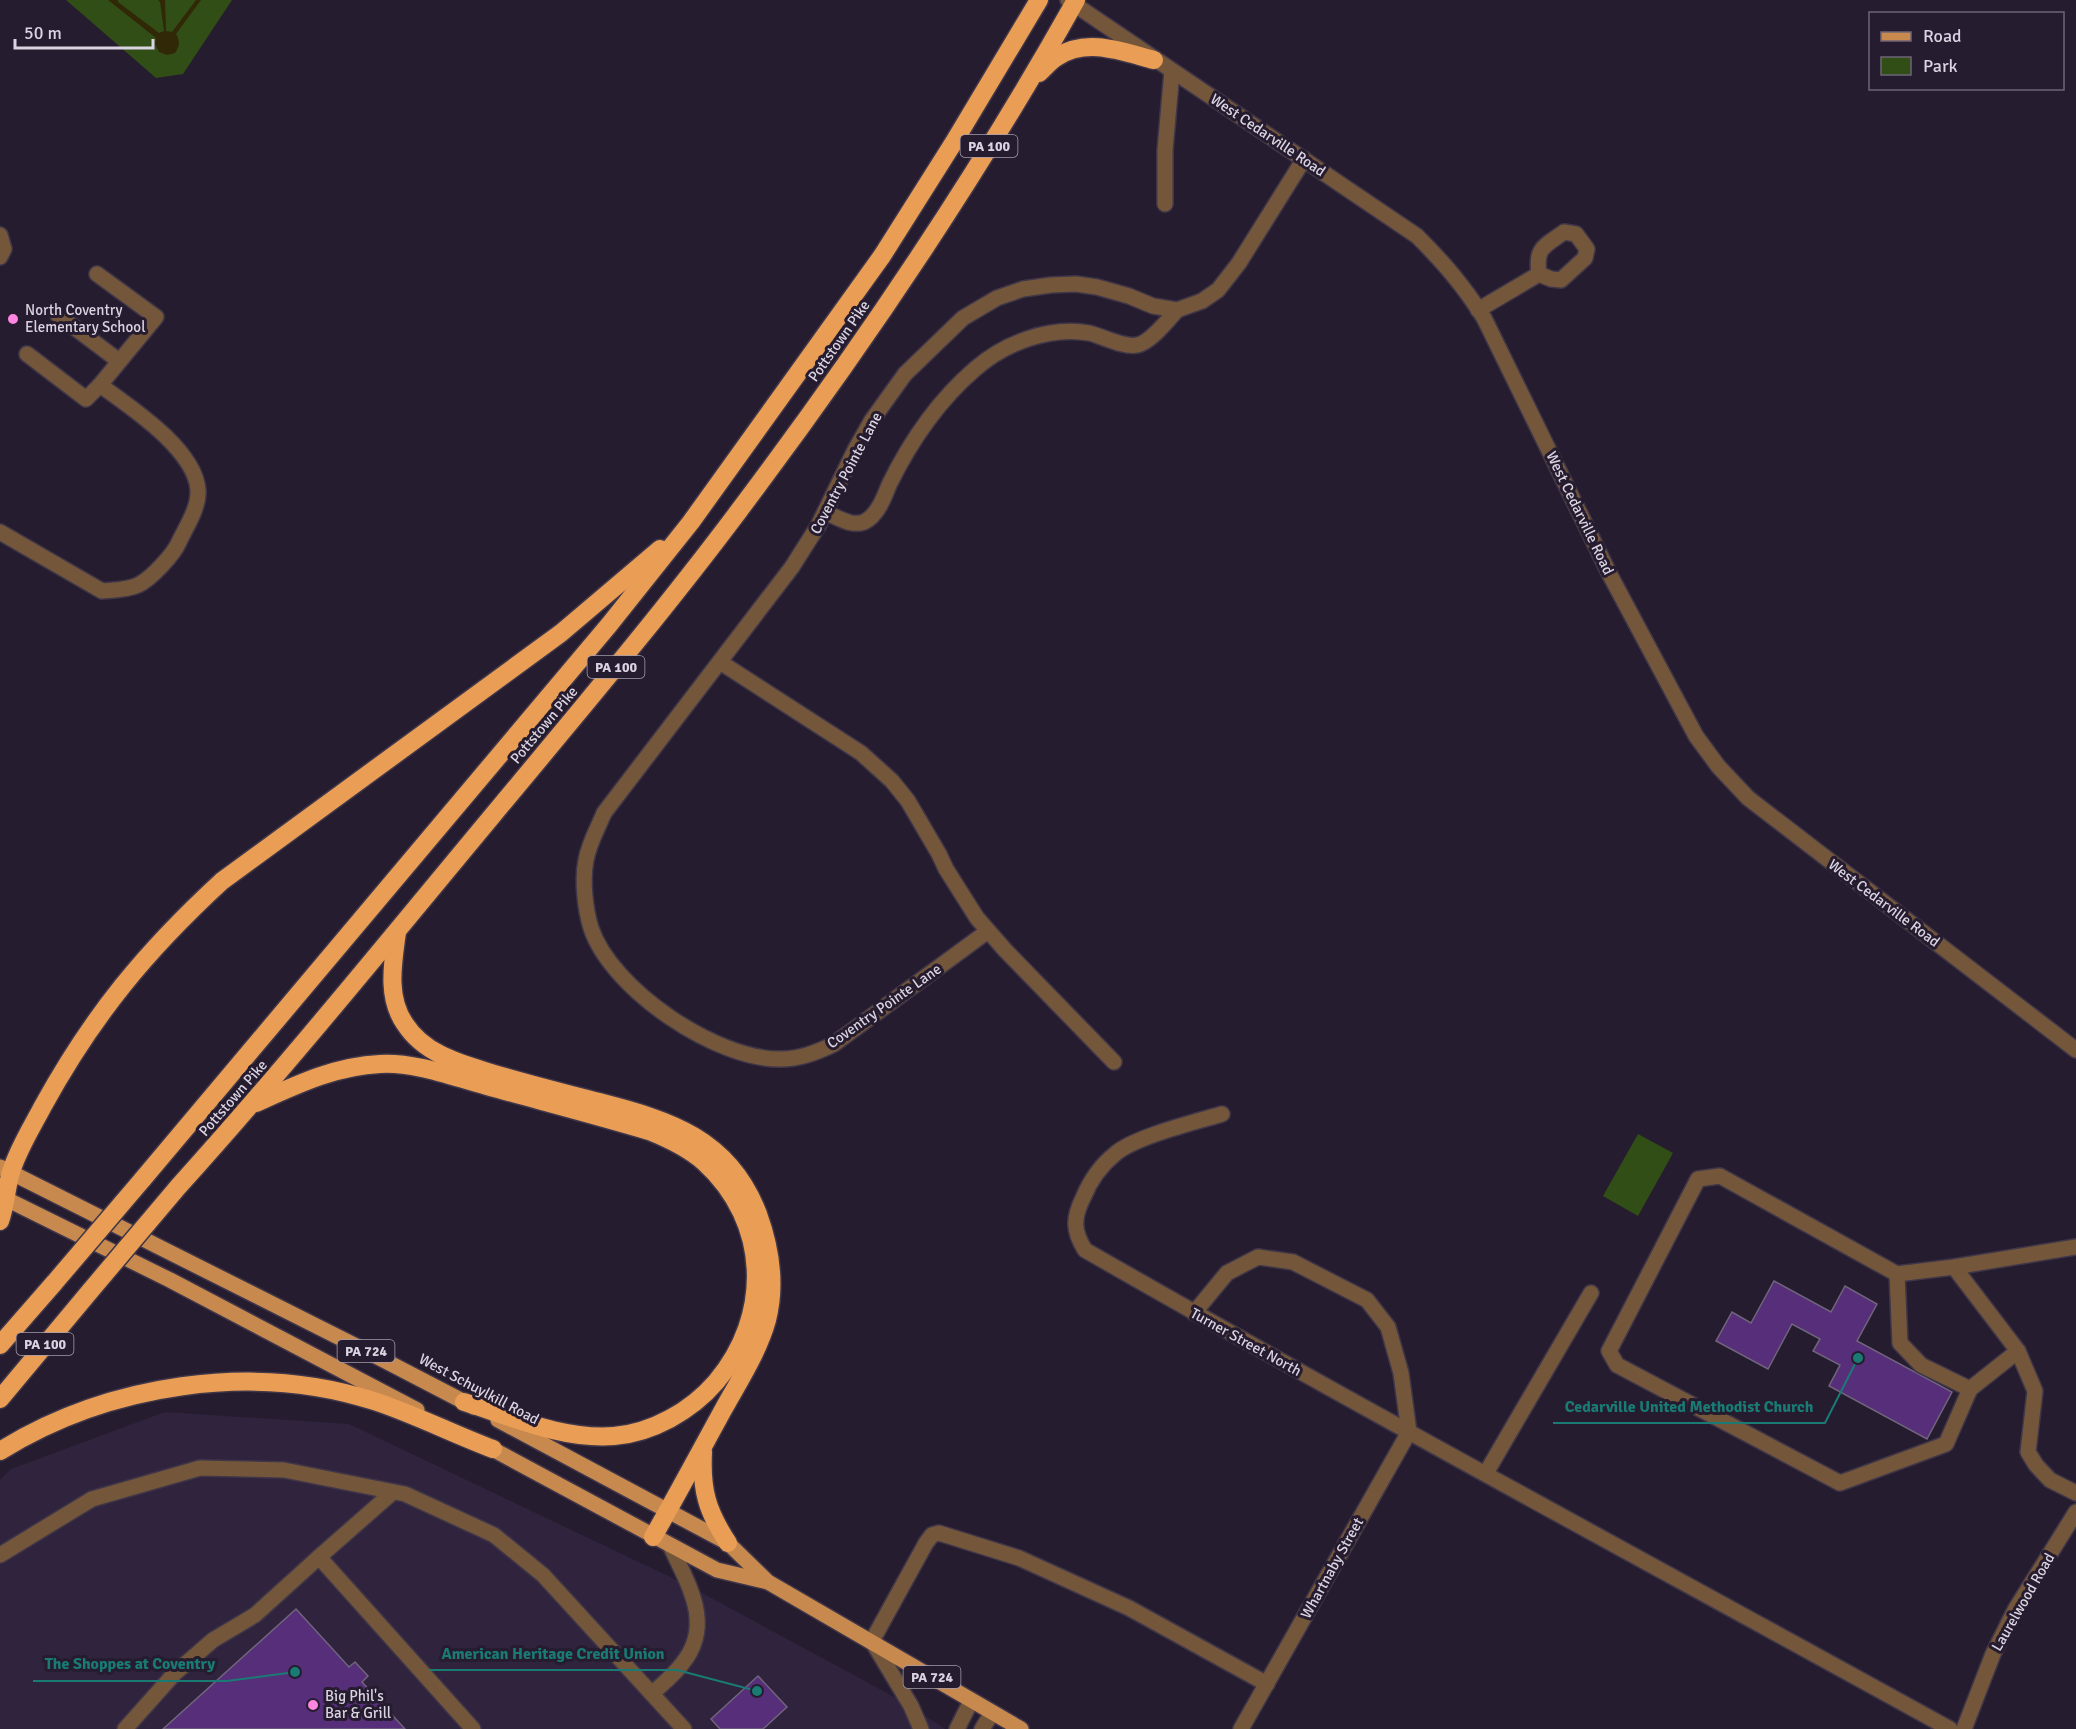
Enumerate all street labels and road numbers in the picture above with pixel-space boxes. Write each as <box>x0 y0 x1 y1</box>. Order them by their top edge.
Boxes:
street label: West Cedarville Road <box>1207 90 1329 180</box>
road number: PA 100 <box>960 135 1018 157</box>
street label: Pottstown Pike <box>804 297 874 385</box>
street label: Coventry Pointe Lane <box>806 409 886 537</box>
street label: West Cedarville Road <box>1542 448 1618 578</box>
road number: PA 100 <box>588 656 644 678</box>
street label: Pottstown Pike <box>506 683 582 767</box>
street label: West Cedarville Road <box>1825 855 1943 951</box>
street label: Coventry Pointe Lane <box>823 960 945 1052</box>
street label: Pottstown Pike <box>195 1056 271 1140</box>
street label: Turner Street North <box>1187 1304 1305 1380</box>
road number: PA 100 <box>16 1333 74 1355</box>
road number: PA 724 <box>338 1340 394 1362</box>
street label: West Schuylkill Road <box>416 1350 542 1428</box>
street label: Whartnaby Street <box>1297 1514 1367 1622</box>
street label: Laurelwood Road <box>1988 1550 2058 1654</box>
road number: PA 724 <box>904 1666 960 1688</box>

